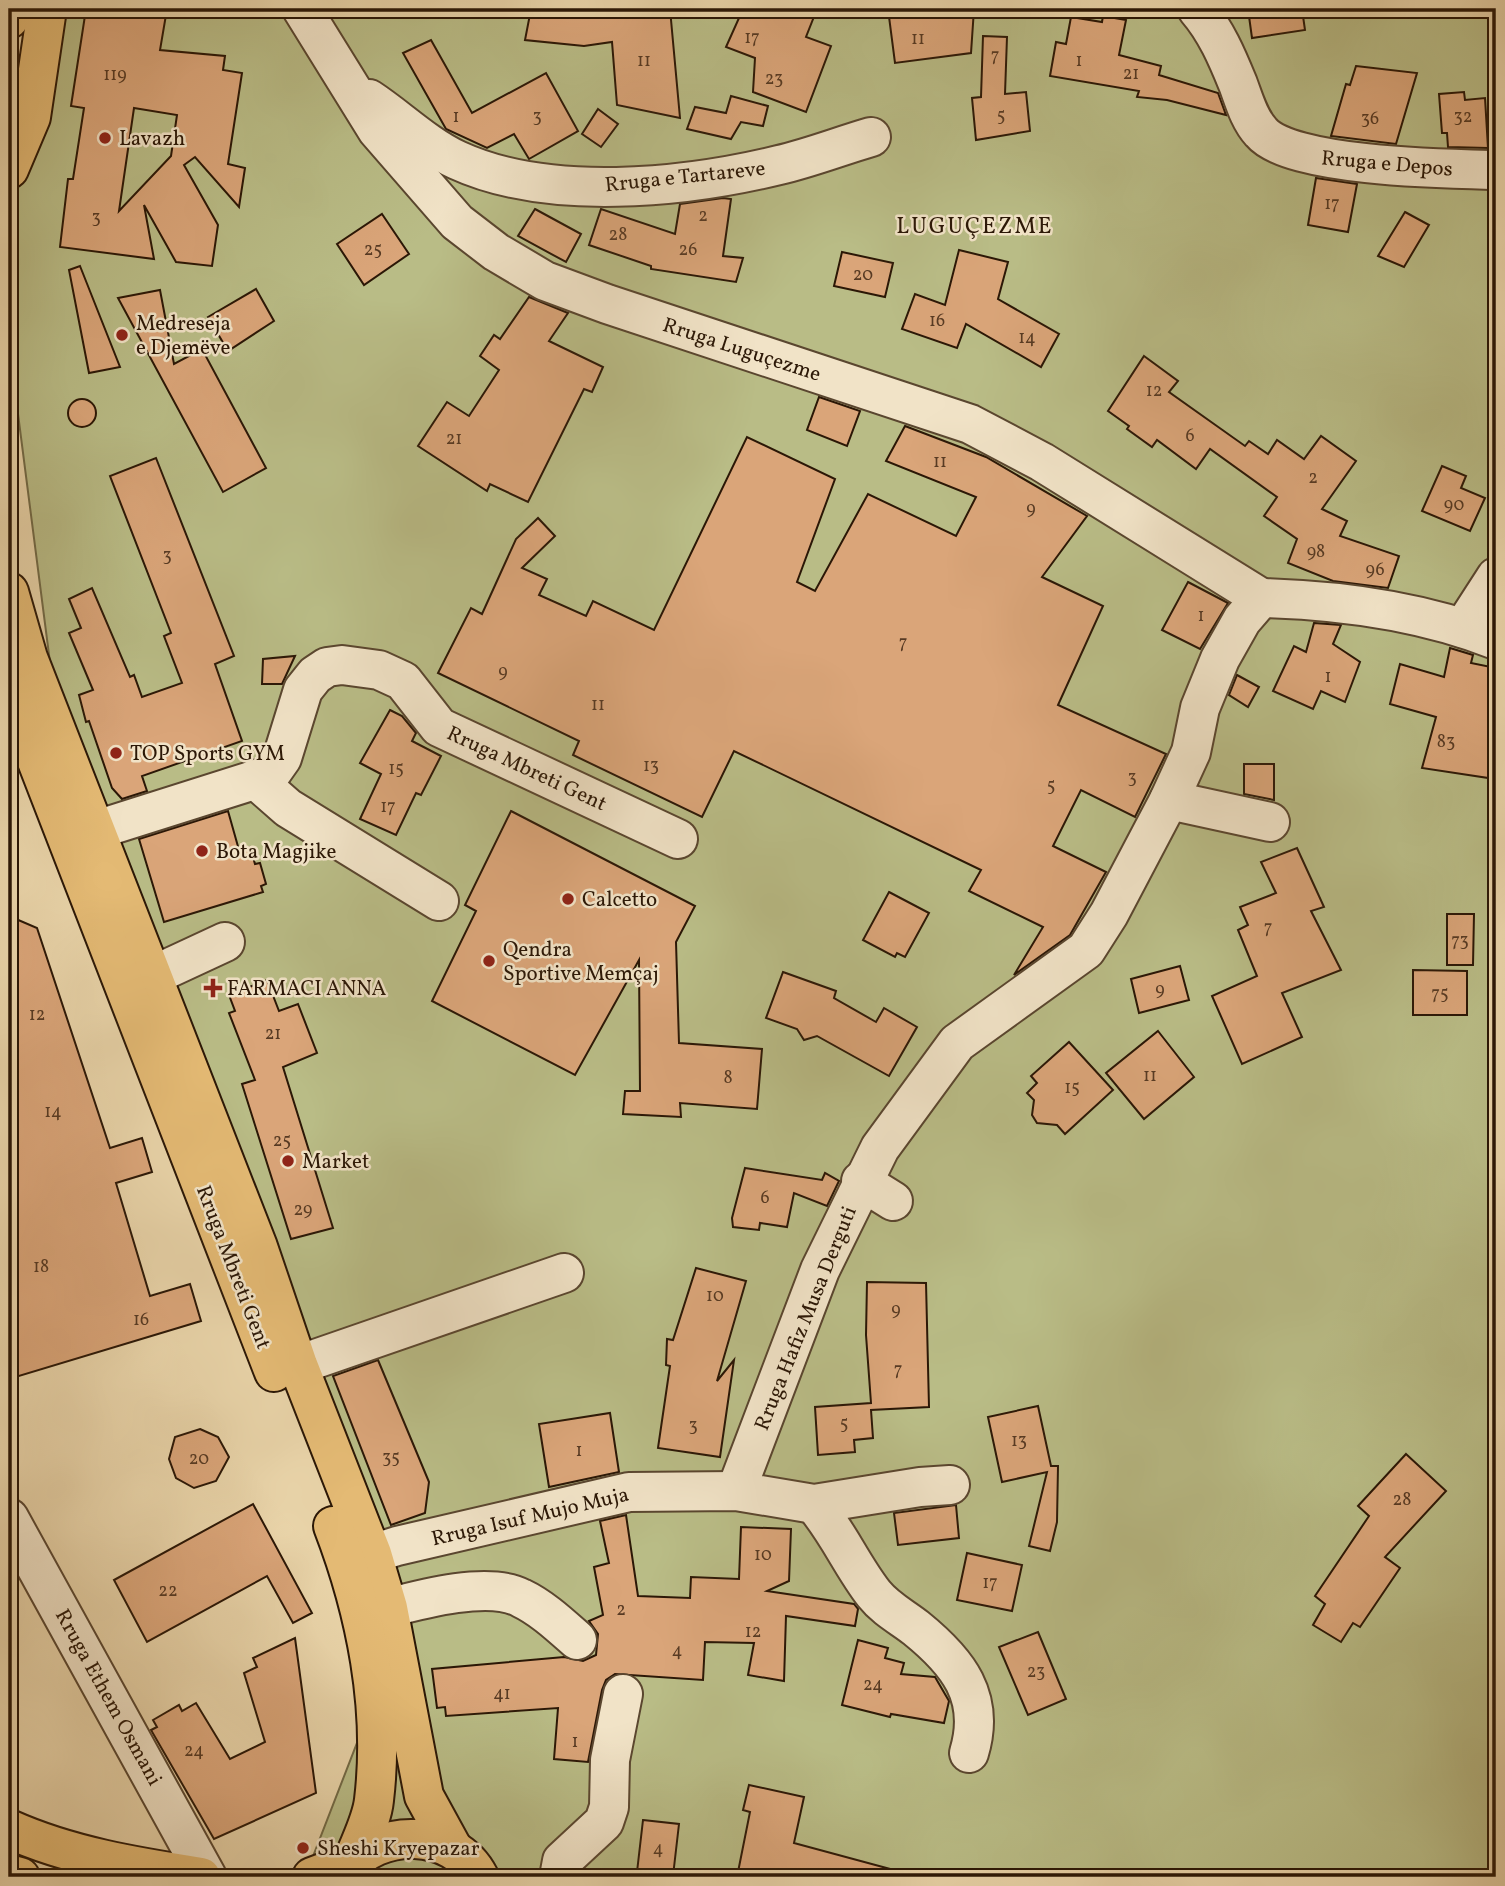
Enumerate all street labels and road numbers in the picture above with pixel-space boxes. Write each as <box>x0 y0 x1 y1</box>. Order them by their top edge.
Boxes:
street label: Rruga e Depos <box>1320 144 1454 185</box>
street label: Rruga e Tartareve <box>603 155 767 200</box>
street label: Rruga Luguçezme <box>659 311 825 390</box>
street label: Rruga Mbreti Gent <box>442 720 611 819</box>
street label: Rruga Mbreti Gent <box>188 1181 277 1354</box>
street label: Rruga Hafiz Musa Derguti <box>748 1202 865 1435</box>
street label: Rruga Isuf Mujo Muja <box>429 1481 632 1554</box>
street label: Rruga Ethem Osmani <box>47 1604 168 1791</box>

